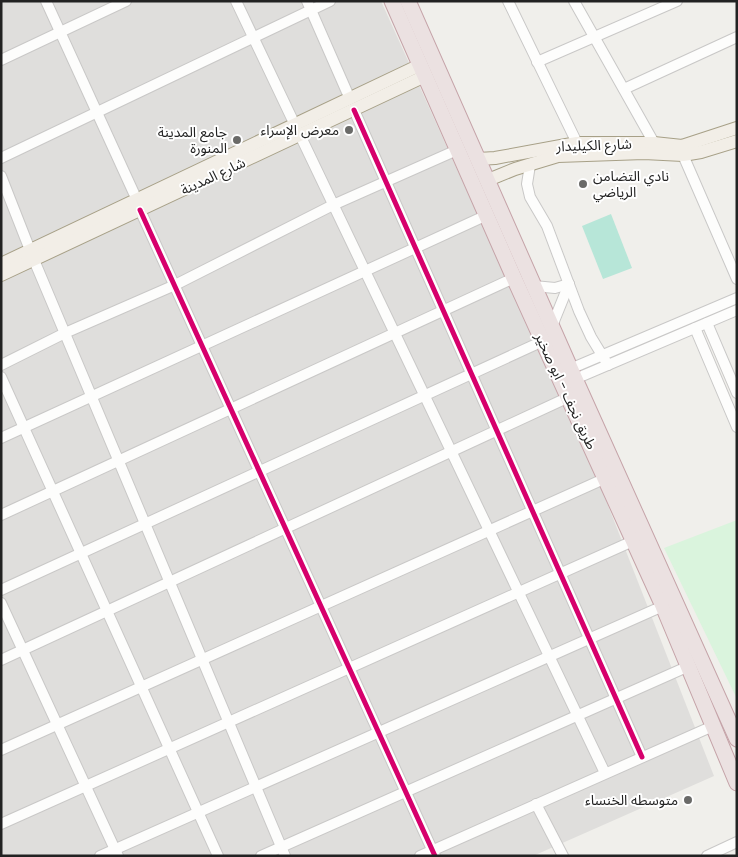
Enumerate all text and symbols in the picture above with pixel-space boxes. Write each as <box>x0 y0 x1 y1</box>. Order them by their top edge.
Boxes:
place label: معرض الإسراء <box>260 120 339 140</box>
place label: جامع المدينة المنورة <box>158 122 227 158</box>
marker: معرض الإسراء <box>343 124 355 136</box>
marker: جامع المدينة المنورة <box>231 134 243 146</box>
street label: شارع الكيليدار <box>555 134 632 157</box>
street label: شارع المدينة <box>177 152 249 201</box>
place label: نادي التضامن الرياضي <box>593 166 669 203</box>
marker: نادي التضامن الرياضي <box>577 178 589 190</box>
street label: طريق نجف - ابو صخير <box>530 328 602 453</box>
place label: متوسطه الخنساء <box>585 790 678 810</box>
marker: متوسطه الخنساء <box>682 794 694 806</box>

